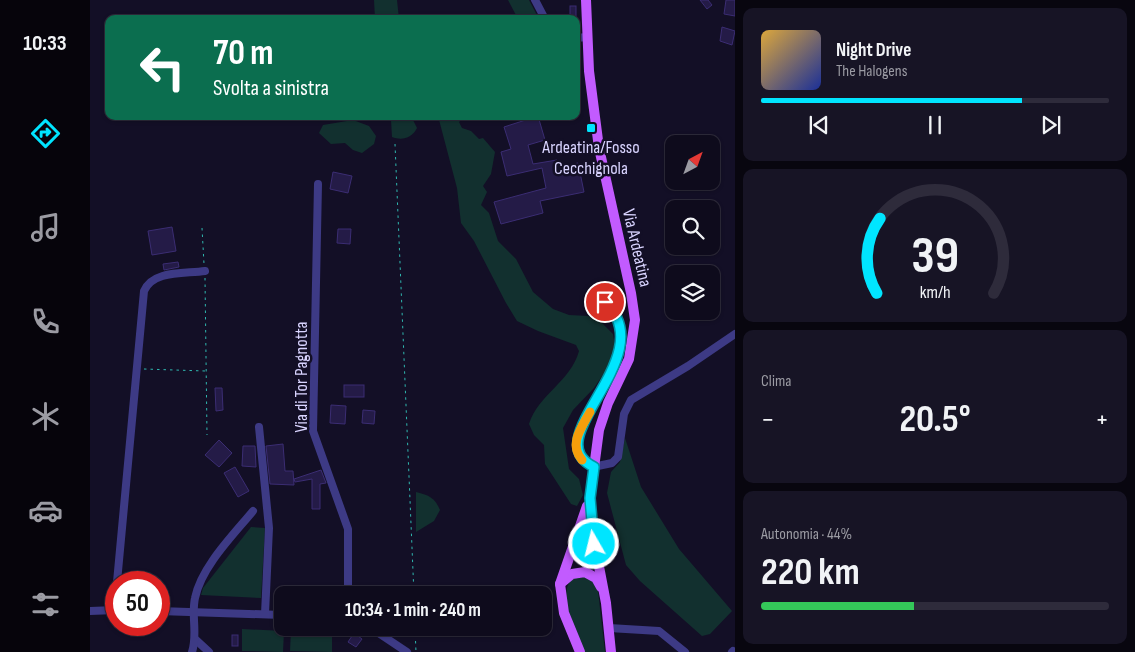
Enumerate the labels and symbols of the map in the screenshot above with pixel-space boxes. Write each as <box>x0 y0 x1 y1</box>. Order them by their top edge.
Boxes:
marker: Ardeatina/Fosso Cecchignola <box>585 122 597 134</box>
north arrow <box>665 135 720 190</box>
place label: Ardeatina/Fosso Cecchignola <box>541 137 640 179</box>
street label: Via Ardeatina <box>618 207 656 289</box>
pin <box>584 281 626 323</box>
street label: Via di Tor Pagnotta <box>291 321 312 433</box>
position arrow <box>567 517 619 569</box>
speed limit sign: 50 <box>105 571 170 636</box>

